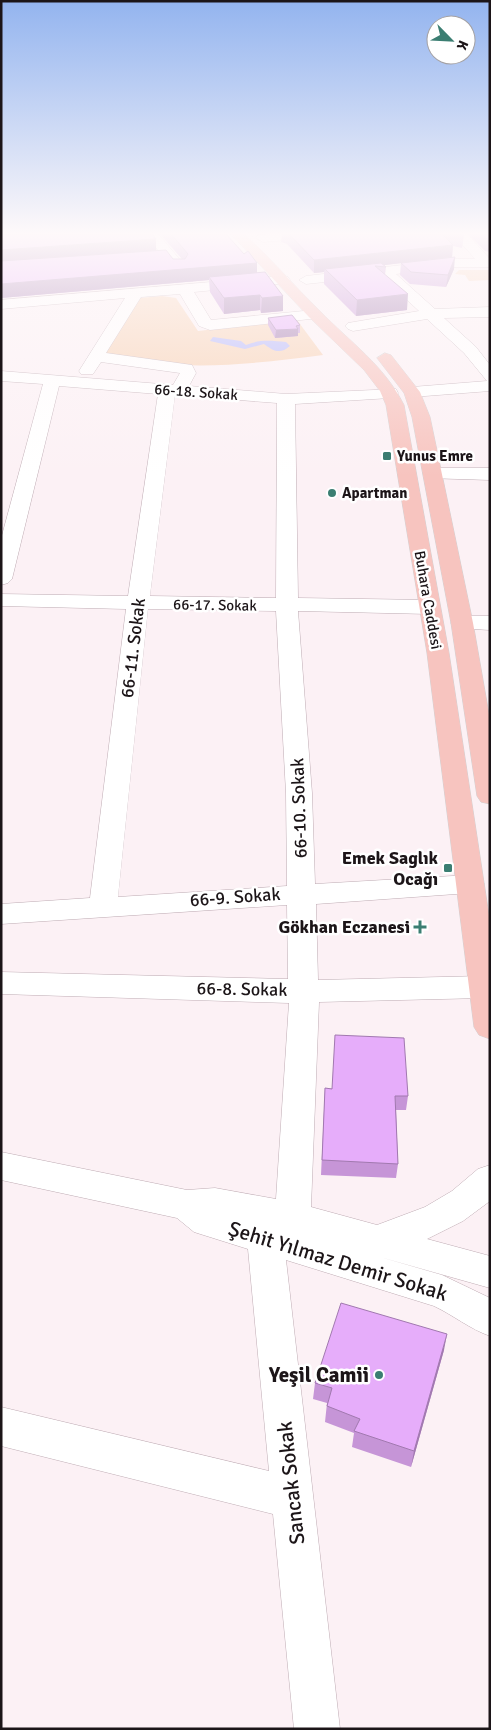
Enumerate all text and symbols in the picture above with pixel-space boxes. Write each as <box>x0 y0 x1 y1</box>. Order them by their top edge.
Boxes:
north arrow <box>426 15 476 65</box>
text: K <box>453 38 472 53</box>
street label: 66-18. Sokak <box>154 380 239 404</box>
place label: Yunus Emre <box>396 447 473 465</box>
marker: Yunus Emre <box>381 450 393 462</box>
place label: Apartman <box>342 484 408 502</box>
marker: Apartman <box>326 487 338 499</box>
street label: Buhara Caddesi <box>410 549 446 651</box>
street label: 66-17. Sokak <box>173 595 257 615</box>
street label: 66-11. Sokak <box>116 597 150 699</box>
street label: 66-10. Sokak <box>286 757 312 859</box>
place label: Emek Saglık Ocağı <box>342 847 439 890</box>
marker: Emek Saglık Ocağı <box>442 862 454 874</box>
street label: 66-9. Sokak <box>189 883 281 911</box>
place label: Gökhan Eczanesi <box>278 916 410 938</box>
marker: Gökhan Eczanesi <box>414 921 426 933</box>
street label: 66-8. Sokak <box>196 977 288 1001</box>
street label: Şehit Yılmaz Demir Sokak <box>225 1215 451 1307</box>
place label: Yeşil Camii <box>268 1362 369 1388</box>
marker: Yeşil Camii <box>373 1369 385 1381</box>
street label: Sancak Sokak <box>272 1420 310 1546</box>

